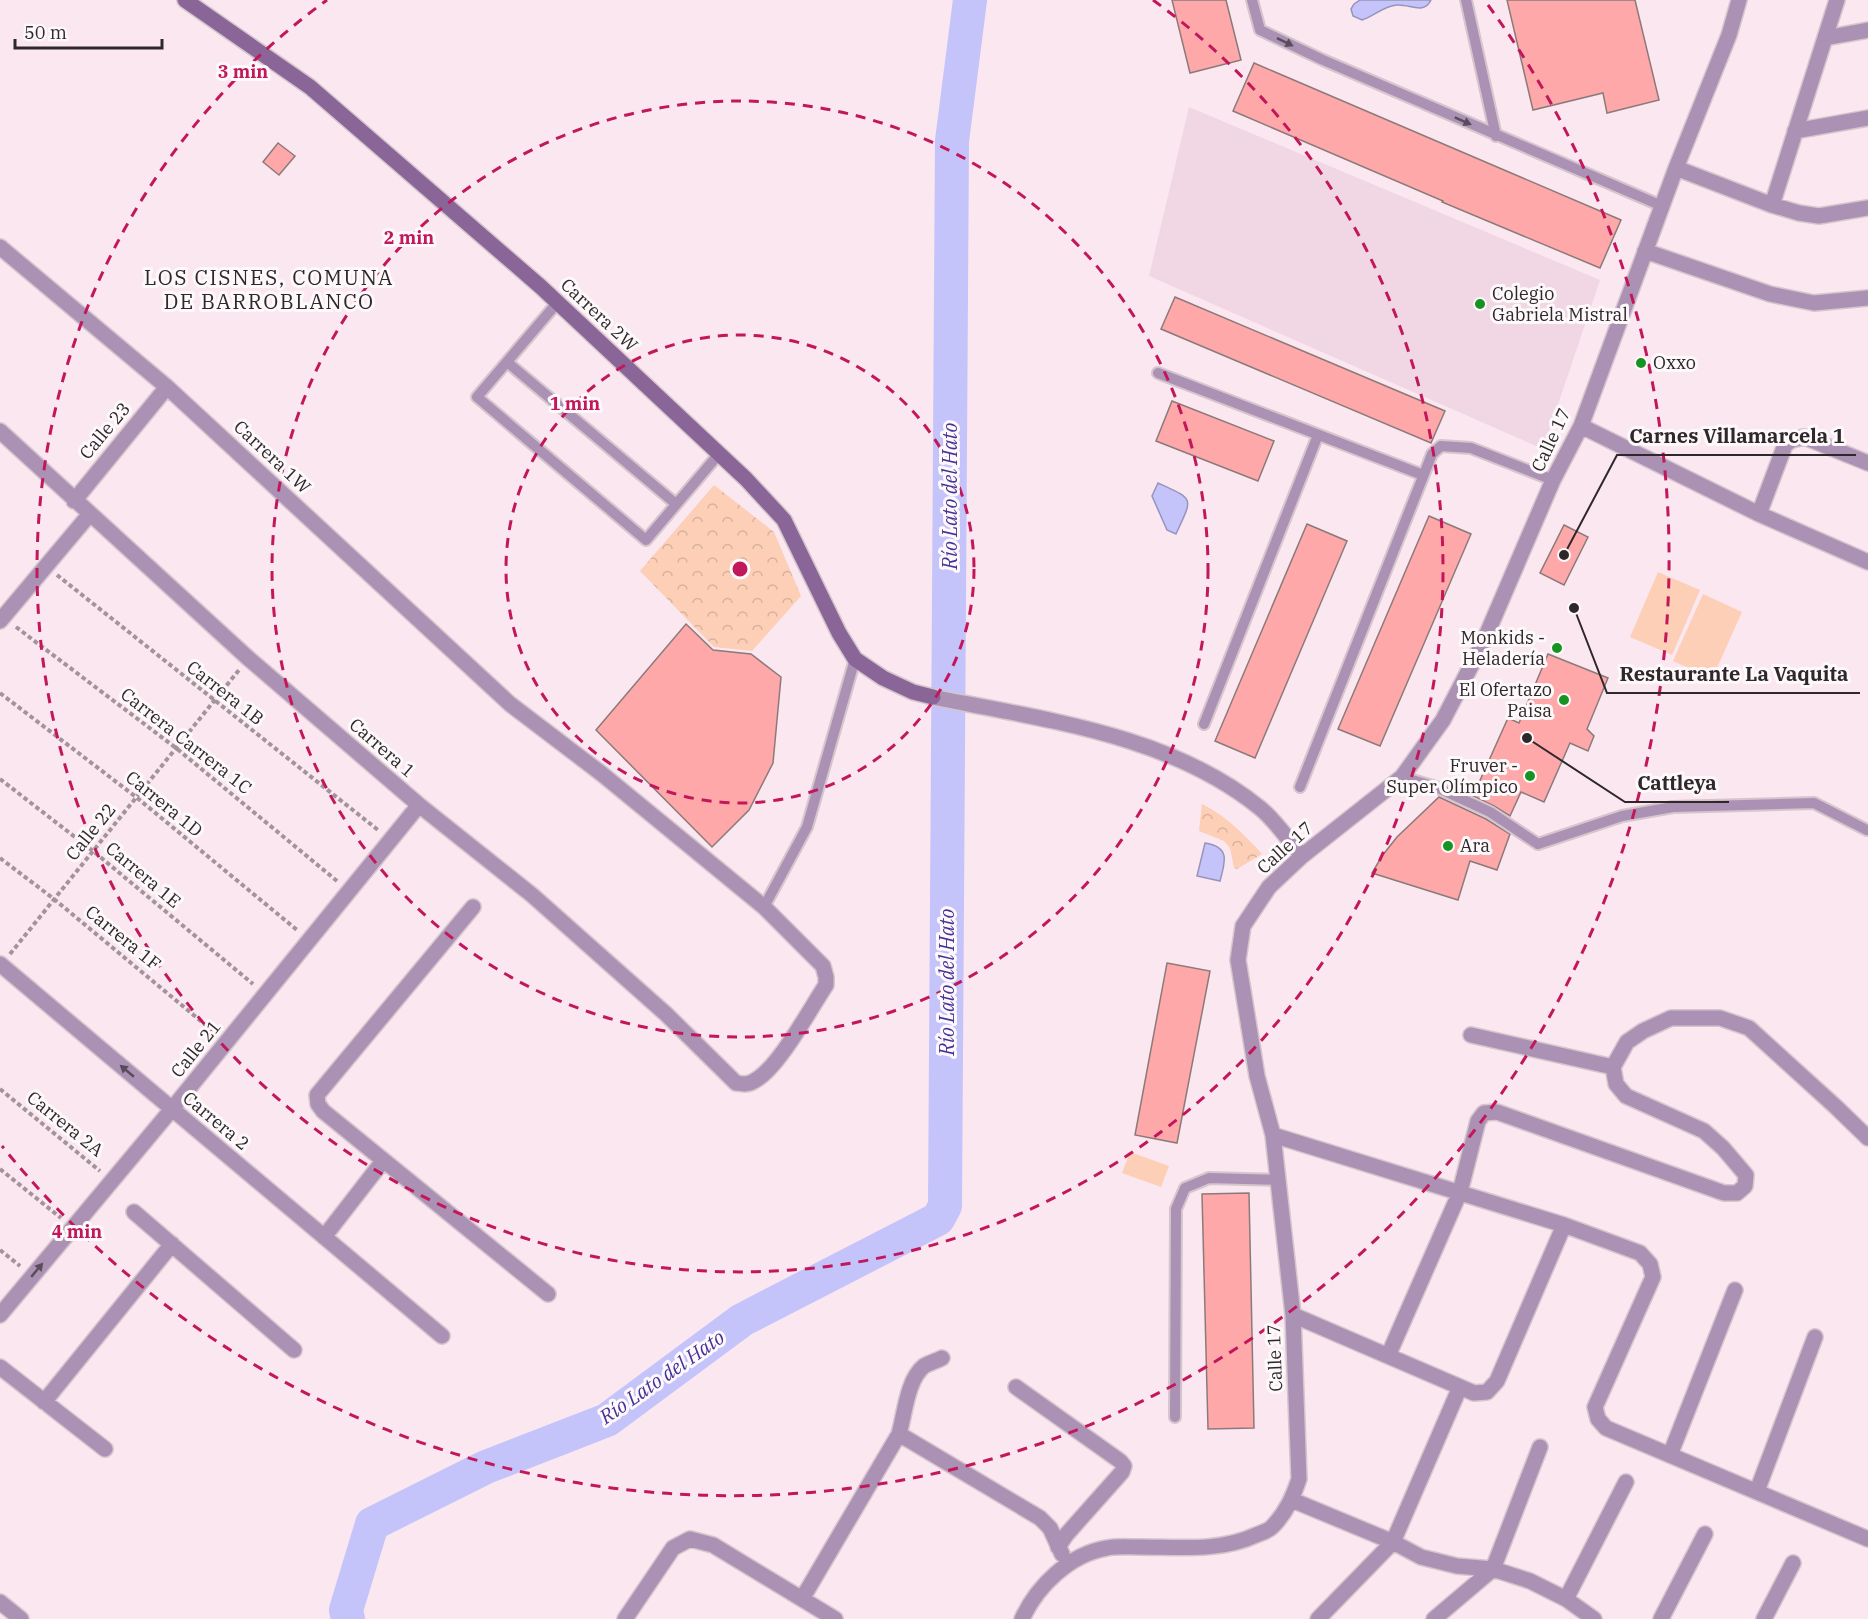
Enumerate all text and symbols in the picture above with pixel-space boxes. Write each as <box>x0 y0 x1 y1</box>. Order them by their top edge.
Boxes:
scale bar <box>15 12 162 50</box>
text: 50 m <box>24 21 67 44</box>
one-way arrow <box>1276 37 1293 46</box>
text: 3 min <box>218 60 268 83</box>
one-way arrow <box>1454 116 1472 126</box>
text: 2 min <box>384 226 434 249</box>
district label: LOS CISNES, COMUNA DE BARROBLANCO <box>144 263 394 315</box>
street label: Carrera 2W <box>556 273 643 357</box>
place label: Colegio Gabriela Mistral <box>1492 282 1628 326</box>
marker: Colegio Gabriela Mistral <box>1473 297 1487 311</box>
place label: Oxxo <box>1653 351 1696 374</box>
marker: Oxxo <box>1634 356 1648 370</box>
text: 1 min <box>550 392 600 415</box>
street label: Calle 23 <box>74 397 135 464</box>
street label: Calle 17 <box>1526 404 1575 475</box>
street label: Carrera 1W <box>229 415 316 499</box>
callout: Carnes Villamarcela 1 <box>1617 417 1856 455</box>
water label: Río Lato del Hato <box>936 422 963 570</box>
text: Carnes Villamarcela 1 <box>1629 422 1845 449</box>
centre of rings <box>730 559 750 579</box>
place label: Monkids - Heladería <box>1460 626 1545 670</box>
marker: Monkids - Heladería <box>1550 641 1564 655</box>
street label: Carrera 1B <box>182 655 269 730</box>
callout: Restaurante La Vaquita <box>1607 655 1860 693</box>
text: Restaurante La Vaquita <box>1620 660 1848 687</box>
place label: El Ofertazo Paisa <box>1459 678 1552 722</box>
street label: Carrera Carrera 1C <box>116 682 257 799</box>
marker: El Ofertazo Paisa <box>1557 693 1571 707</box>
street label: Carrera 1 <box>345 713 420 782</box>
place label: Fruver - Super Olímpico <box>1386 754 1518 798</box>
callout: Cattleya <box>1625 764 1729 802</box>
street label: Carrera 1D <box>121 766 207 842</box>
marker: Fruver - Super Olímpico <box>1523 769 1537 783</box>
text: Cattleya <box>1637 769 1717 796</box>
street label: Calle 22 <box>60 798 121 865</box>
street label: Calle 17 <box>1252 816 1317 879</box>
place label: Ara <box>1460 834 1490 857</box>
street label: Carrera 1E <box>101 836 186 913</box>
marker: Ara <box>1441 839 1455 853</box>
street label: Carrera 1F <box>81 900 166 975</box>
water label: Río Lato del Hato <box>933 908 960 1056</box>
street label: Calle 21 <box>165 1015 226 1082</box>
one-way arrow <box>119 1065 135 1078</box>
street label: Carrera 2A <box>22 1086 109 1162</box>
street label: Carrera 2 <box>178 1086 254 1155</box>
text: 4 min <box>52 1220 102 1243</box>
one-way arrow <box>31 1262 44 1278</box>
water label: Río Lato del Hato <box>593 1323 730 1430</box>
street label: Calle 17 <box>1262 1324 1287 1392</box>

